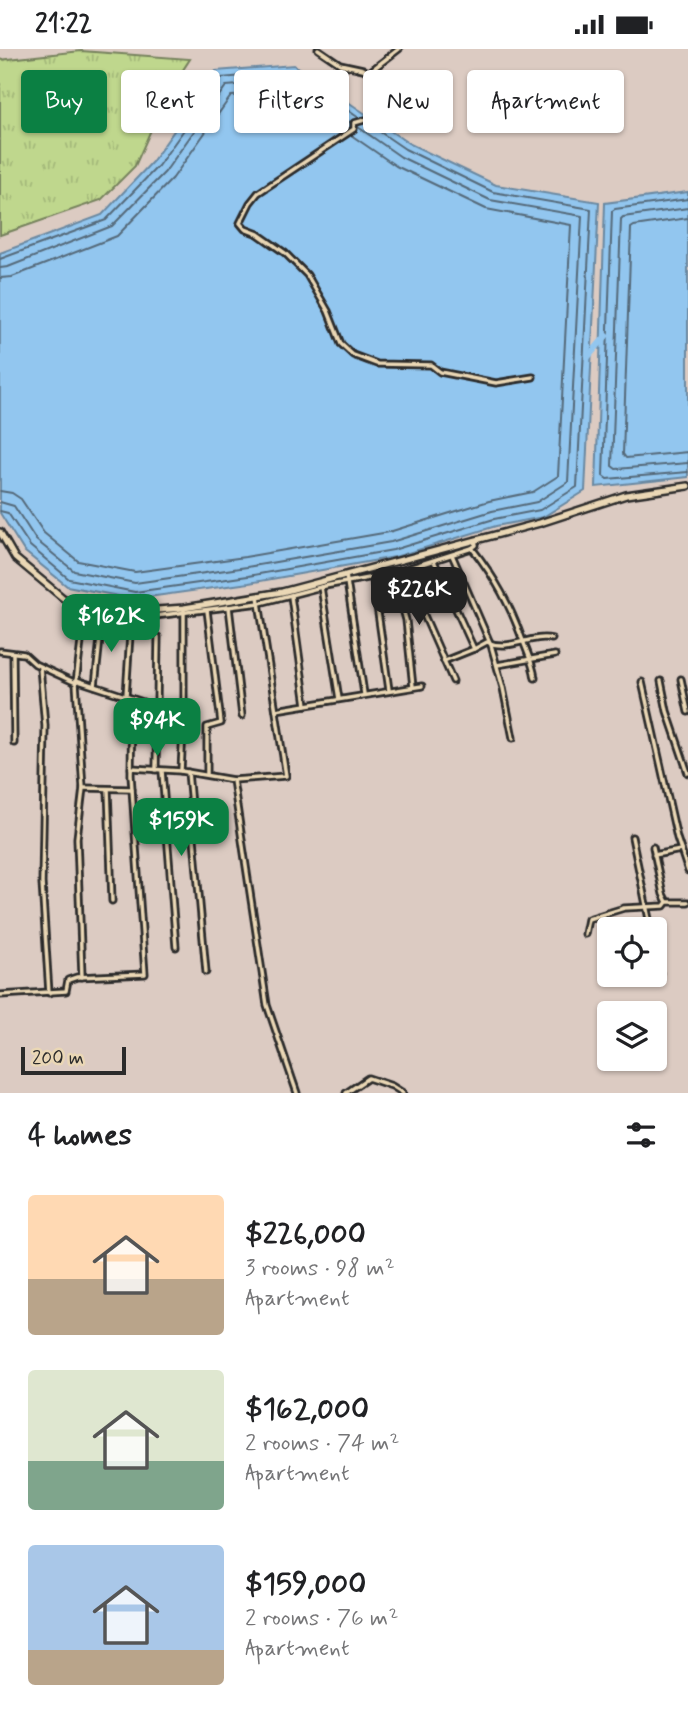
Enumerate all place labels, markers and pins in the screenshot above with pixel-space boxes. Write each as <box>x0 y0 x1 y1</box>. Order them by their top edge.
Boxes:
pin: $226K <box>370 567 468 627</box>
pin: $162K <box>62 595 160 654</box>
pin: $94K <box>116 699 198 758</box>
pin: $159K <box>132 799 230 858</box>

